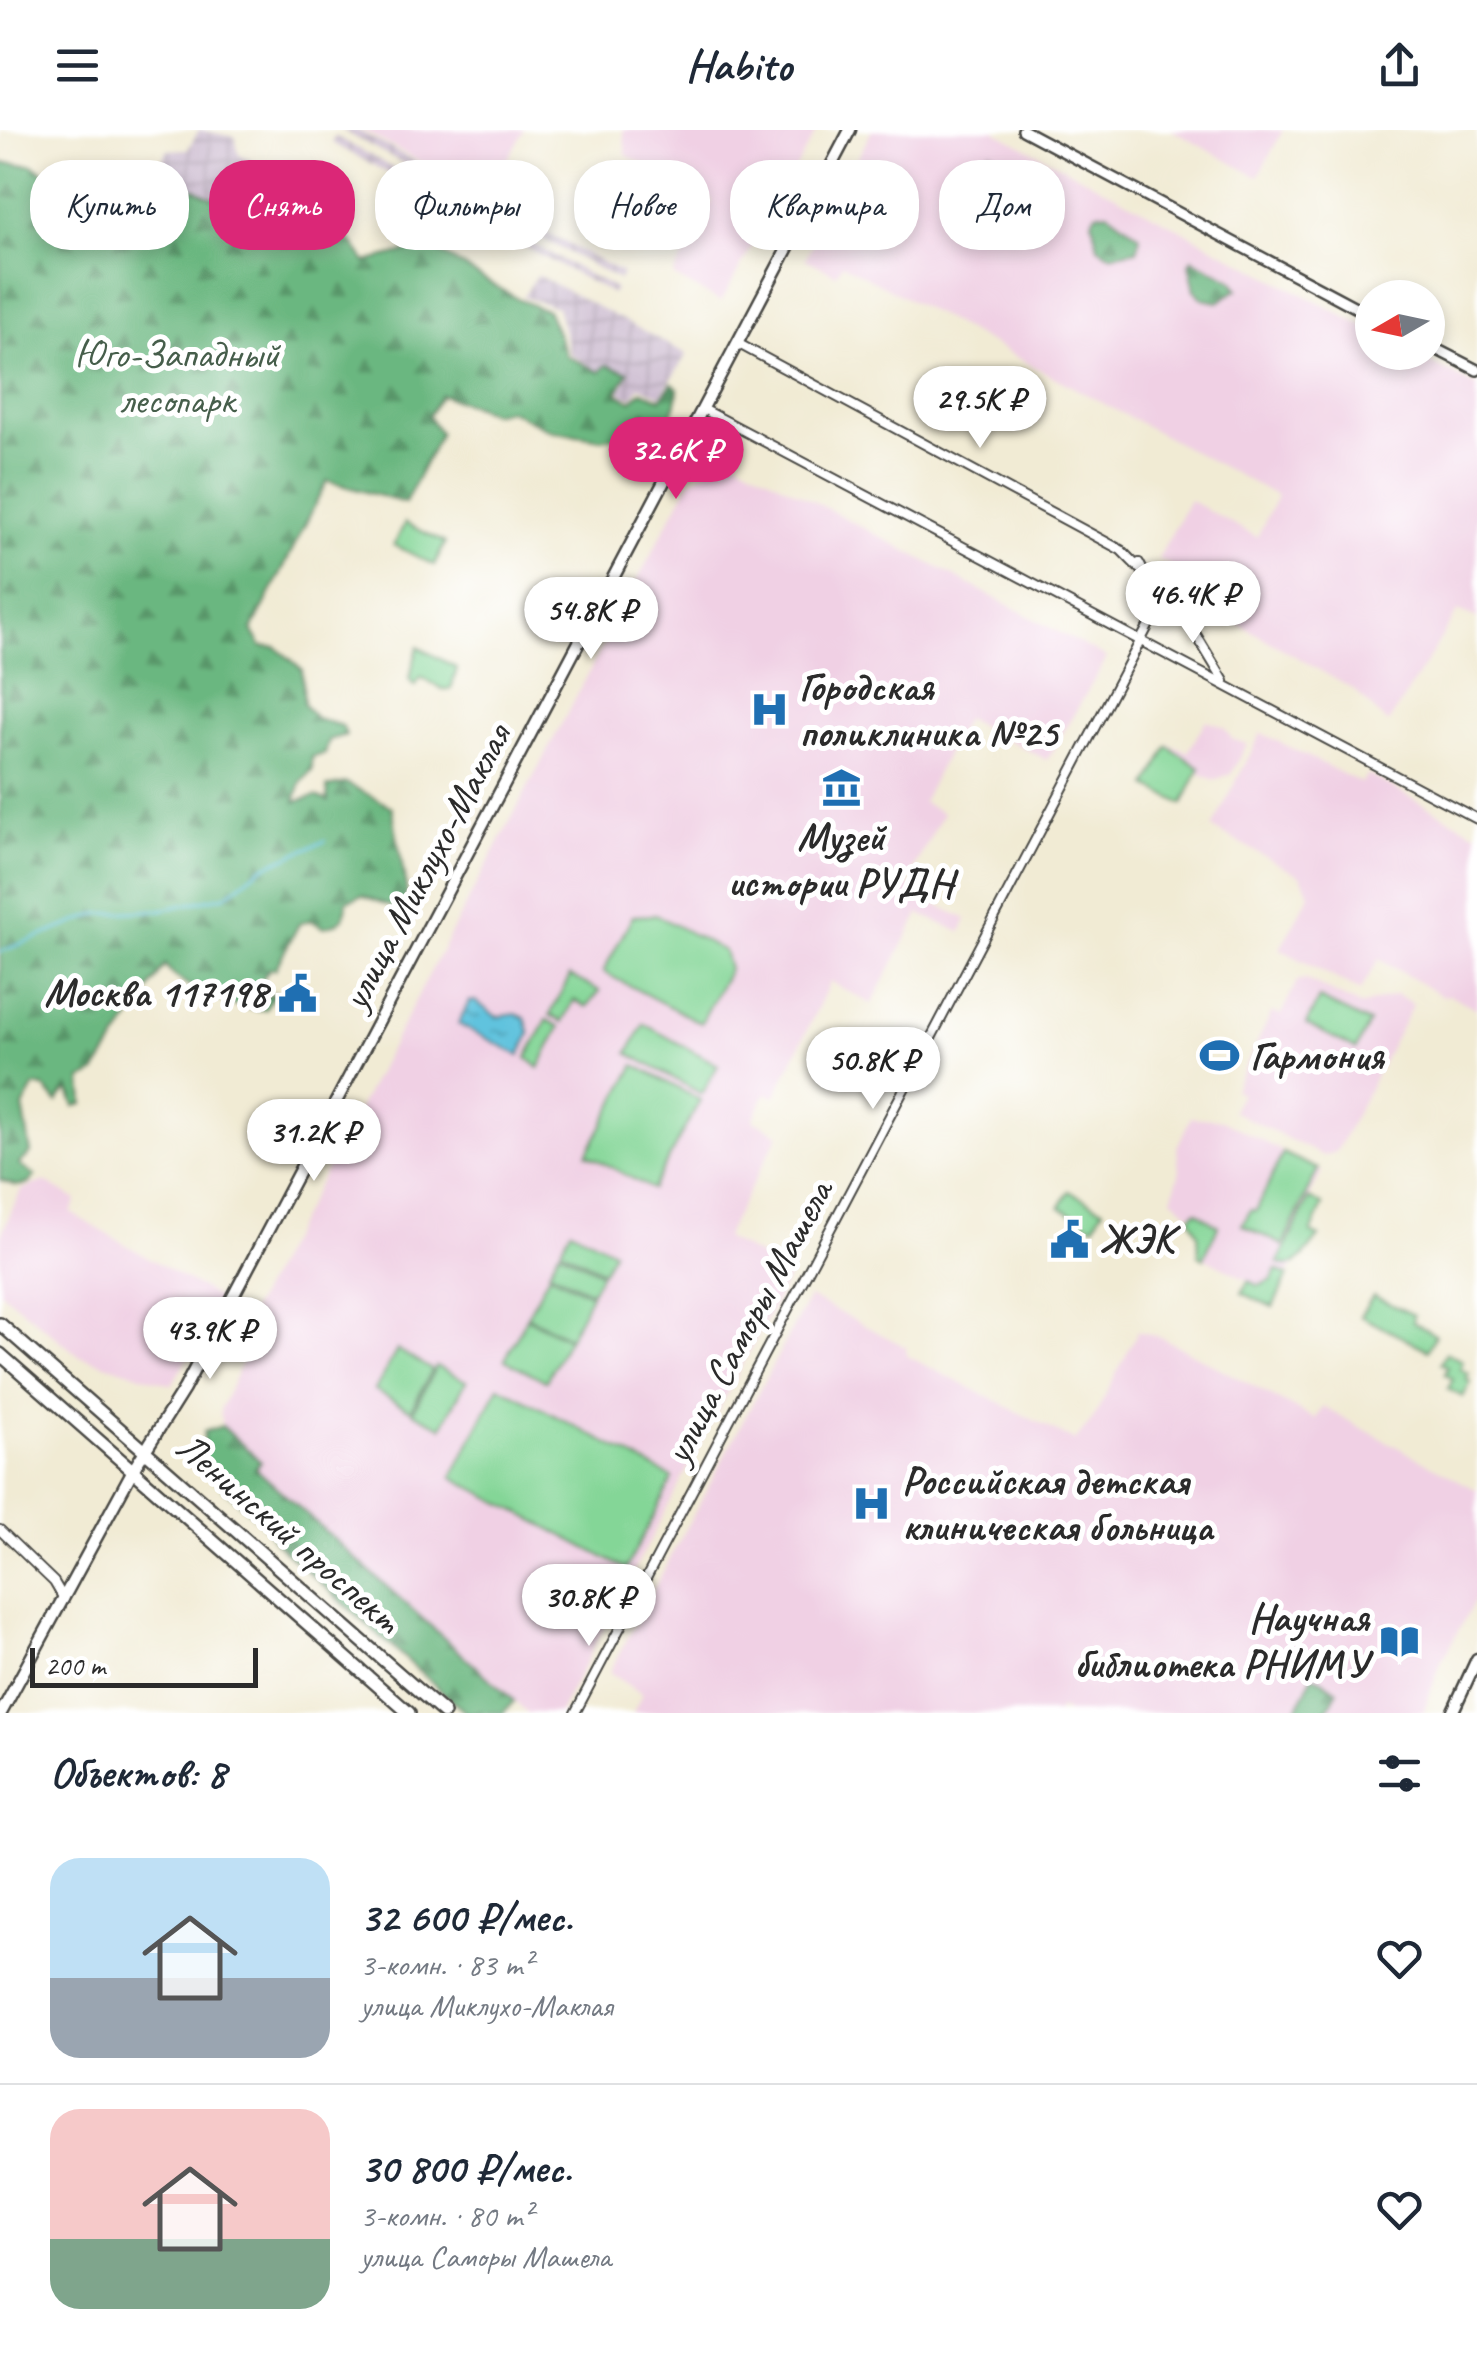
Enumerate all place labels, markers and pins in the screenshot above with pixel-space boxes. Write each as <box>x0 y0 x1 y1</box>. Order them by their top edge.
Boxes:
pin: 29.5K ₽ <box>888 366 1072 451</box>
pin: 32.6K ₽ <box>584 417 768 502</box>
pin: 46.4K ₽ <box>1101 561 1285 646</box>
pin: 54.8K ₽ <box>499 577 683 662</box>
place label: Городская поликлиника №25 <box>799 662 1061 758</box>
hospital icon: Городская поликлиника №25 <box>748 689 790 731</box>
museum icon: Музей истории РУДН <box>820 766 862 808</box>
place label: Музей истории РУДН <box>728 812 959 908</box>
place label: Москва 117198 <box>44 968 272 1018</box>
public building icon: Москва 117198 <box>276 972 318 1014</box>
pin: 50.8K ₽ <box>781 1027 965 1112</box>
place label: Гармония <box>1250 1031 1386 1081</box>
sports icon: Гармония <box>1199 1035 1241 1077</box>
pin: 31.2K ₽ <box>222 1099 406 1184</box>
place label: ЖЭК <box>1100 1214 1181 1264</box>
public building icon: ЖЭК <box>1049 1218 1091 1260</box>
pin: 43.9K ₽ <box>118 1297 302 1382</box>
place label: Российская детская клиническая больница <box>902 1456 1215 1552</box>
hospital icon: Российская детская клиническая больница <box>851 1483 893 1525</box>
pin: 30.8K ₽ <box>497 1564 681 1649</box>
place label: Научная библиотека РНИМУ <box>1075 1593 1374 1689</box>
library icon: Научная библиотека РНИМУ <box>1378 1620 1420 1662</box>

